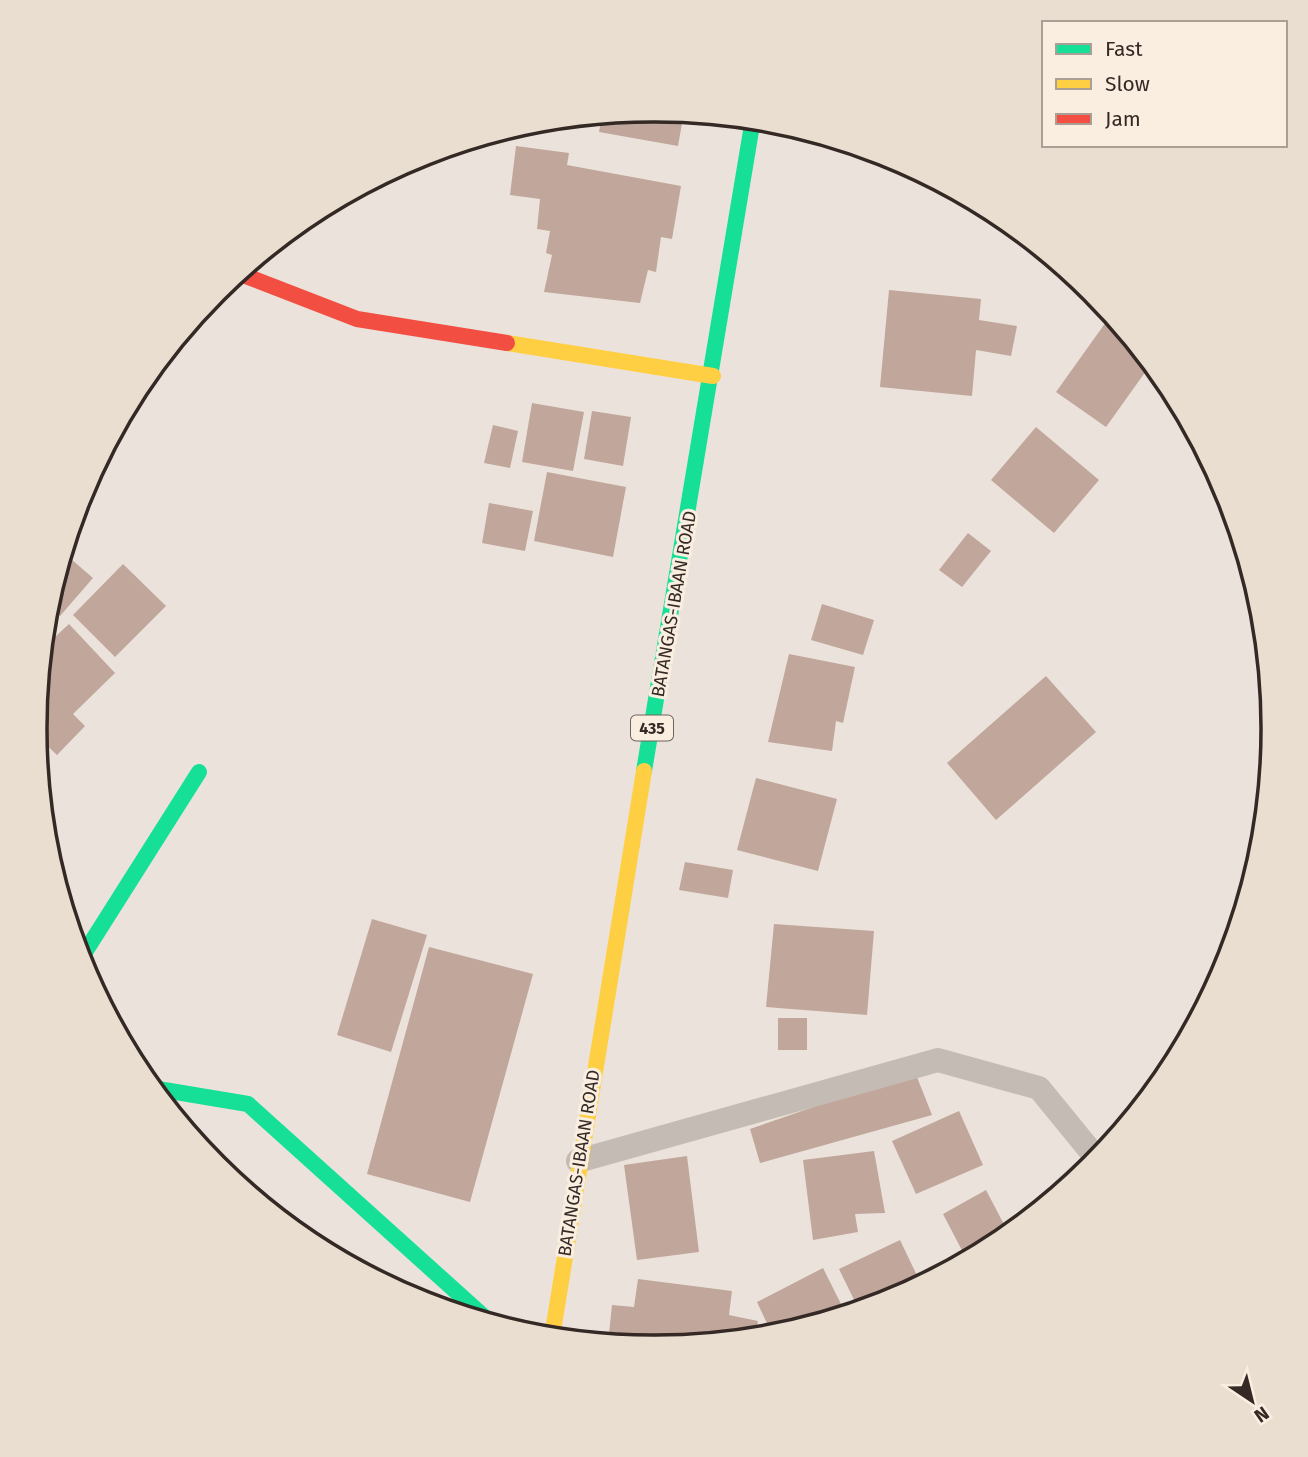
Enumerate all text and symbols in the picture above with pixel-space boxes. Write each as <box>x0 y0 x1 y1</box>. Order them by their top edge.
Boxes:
legend <box>1042 21 1287 147</box>
text: Fast <box>1105 36 1143 62</box>
text: Slow <box>1105 71 1150 97</box>
text: Jam <box>1105 106 1141 132</box>
street label: BATANGAS-IBAAN ROAD <box>647 509 701 699</box>
road number: 435 <box>631 716 673 740</box>
street label: BATANGAS-IBAAN ROAD <box>553 1068 605 1258</box>
north arrow <box>1217 1366 1287 1436</box>
text: N <box>1250 1401 1273 1428</box>

